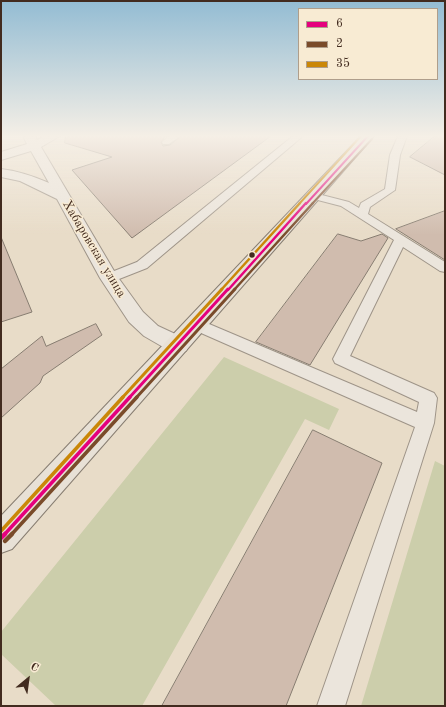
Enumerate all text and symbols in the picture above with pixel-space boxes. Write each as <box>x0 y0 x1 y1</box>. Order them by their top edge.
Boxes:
legend <box>298 8 438 80</box>
text: 6 <box>336 18 343 30</box>
text: 2 <box>336 38 343 50</box>
text: 35 <box>336 58 350 70</box>
street label: Хабаровская улица <box>59 198 129 300</box>
unlabelled marker <box>247 250 257 260</box>
north arrow <box>8 659 48 699</box>
text: С <box>28 661 40 675</box>

